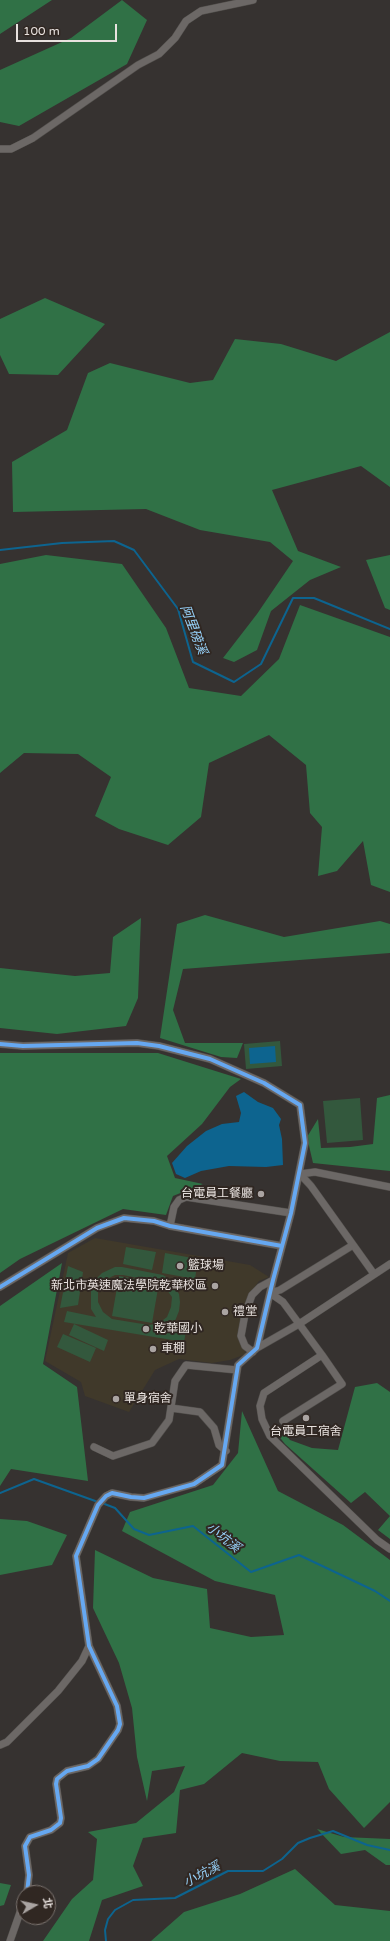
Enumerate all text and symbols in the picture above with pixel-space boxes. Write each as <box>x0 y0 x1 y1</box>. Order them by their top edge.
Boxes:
scale bar <box>18 16 119 42</box>
text: 100 m <box>23 24 60 38</box>
water label: 阿里磅溪 <box>176 603 210 657</box>
place label: 台電員工餐廳 <box>181 1187 253 1201</box>
marker: 台電員工餐廳 <box>256 1189 266 1199</box>
place label: 籃球場 <box>188 1259 224 1273</box>
marker: 籃球場 <box>175 1261 185 1271</box>
place label: 新北市英速魔法學院乾華校區 <box>51 1279 207 1293</box>
marker: 新北市英速魔法學院乾華校區 <box>210 1281 220 1291</box>
place label: 禮堂 <box>233 1305 257 1319</box>
marker: 禮堂 <box>220 1307 230 1317</box>
place label: 乾華國小 <box>154 1322 202 1336</box>
marker: 乾華國小 <box>141 1324 151 1334</box>
place label: 車棚 <box>161 1342 185 1356</box>
marker: 車棚 <box>148 1344 158 1354</box>
place label: 單身宿舍 <box>124 1392 172 1406</box>
marker: 單身宿舍 <box>111 1394 121 1404</box>
marker: 台電員工宿舍 <box>301 1413 311 1423</box>
place label: 台電員工宿舍 <box>270 1425 342 1439</box>
water label: 小坑溪 <box>203 1520 243 1556</box>
water label: 小坑溪 <box>181 1859 223 1891</box>
north arrow <box>16 1885 56 1925</box>
text: 北 <box>40 1897 55 1910</box>

